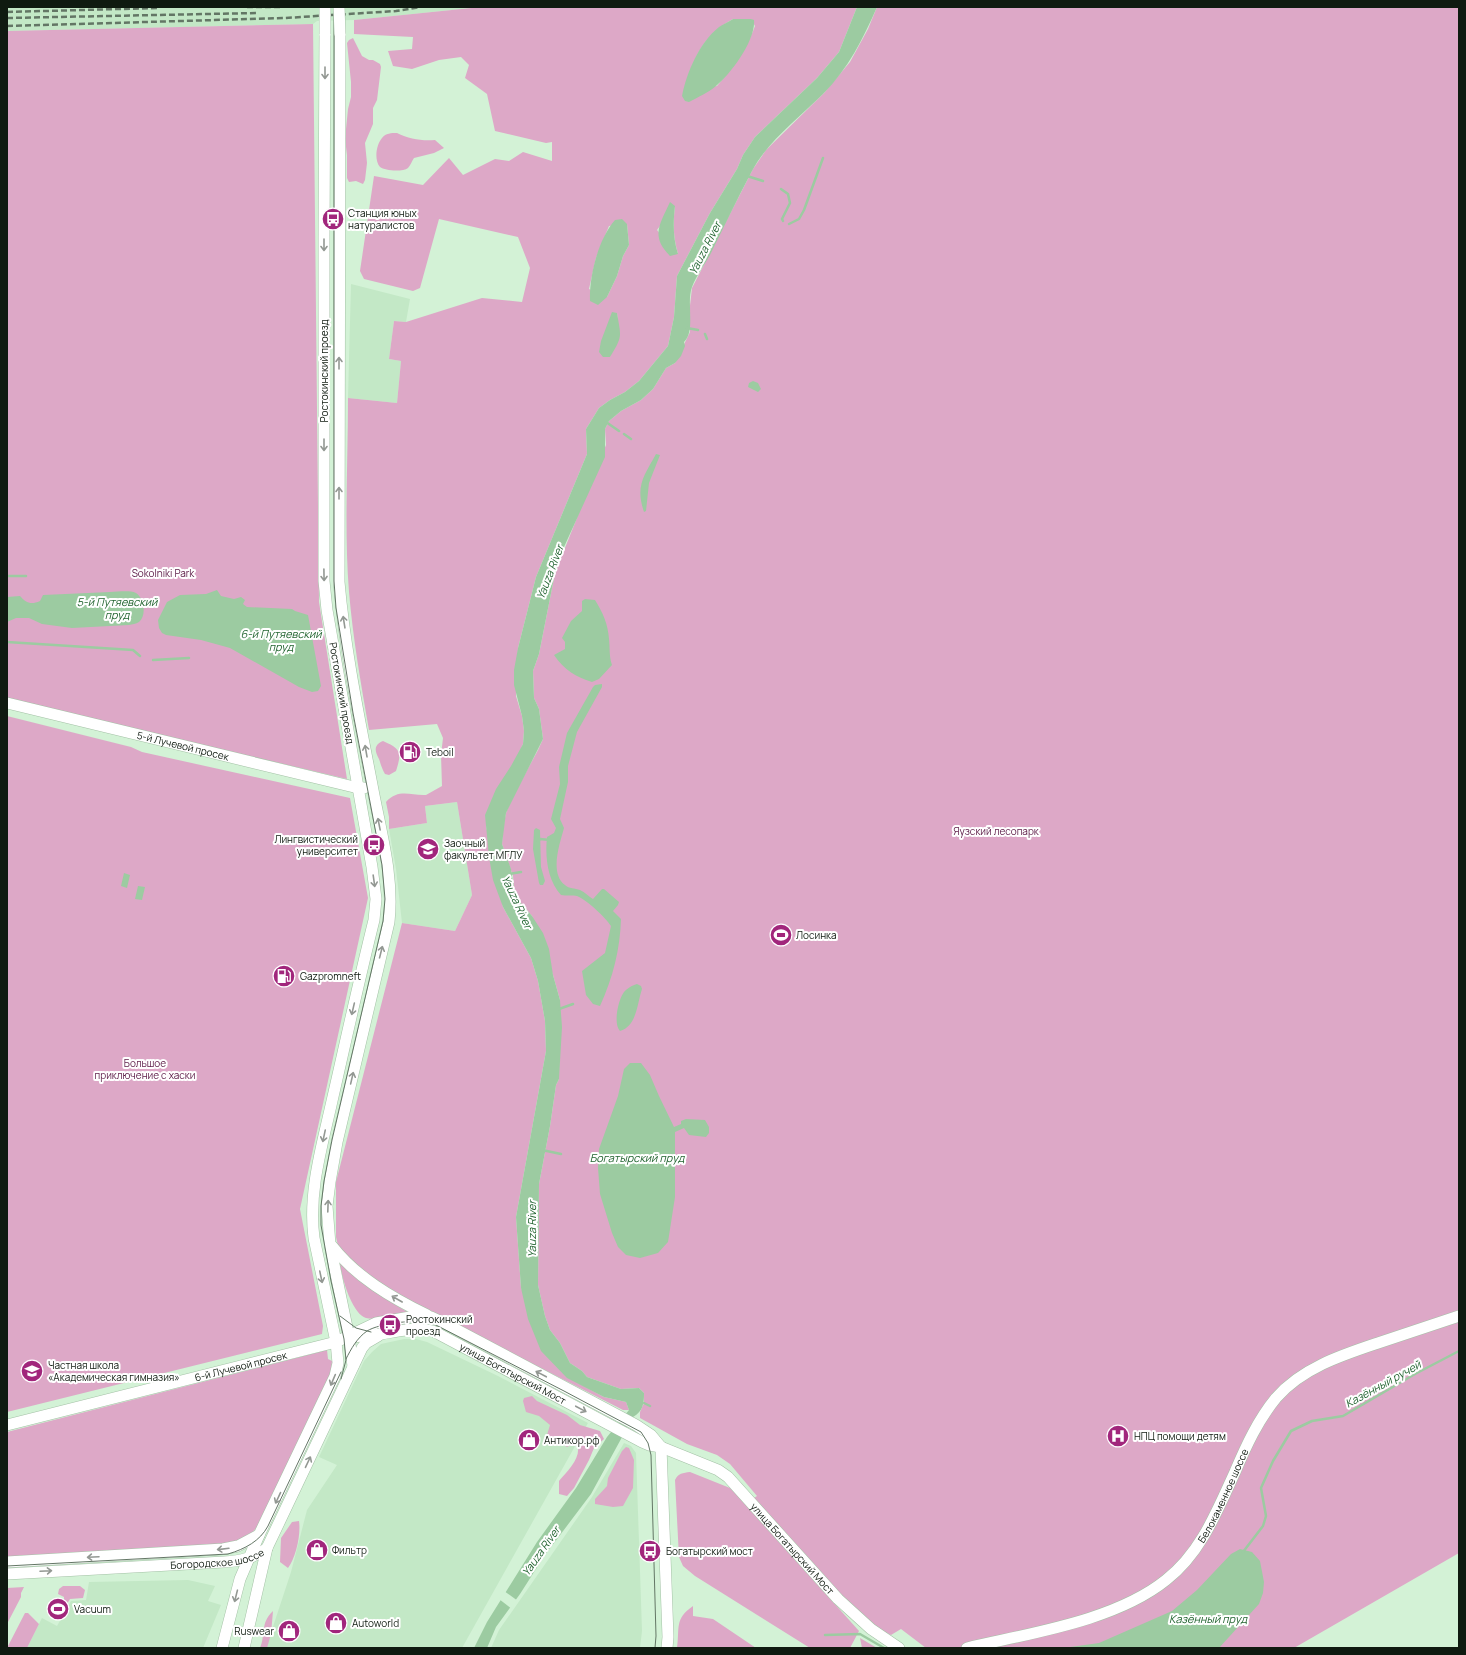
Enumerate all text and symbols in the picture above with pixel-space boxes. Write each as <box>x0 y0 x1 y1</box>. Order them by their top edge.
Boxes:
one-way arrow <box>321 66 329 79</box>
bus stop icon: Станция юных натуралистов <box>320 206 346 232</box>
place label: Станция юных натуралистов <box>348 206 417 232</box>
water label: Yauza River <box>685 217 725 277</box>
one-way arrow <box>320 238 328 251</box>
street label: Ростокинский проезд <box>317 320 331 422</box>
one-way arrow <box>335 357 343 370</box>
one-way arrow <box>320 438 328 451</box>
one-way arrow <box>335 487 343 500</box>
water label: Yauza River <box>532 541 567 601</box>
park label: Sokolniki Park <box>132 566 195 580</box>
one-way arrow <box>320 568 328 581</box>
water label: 5-й Путяевский пруд <box>77 594 158 622</box>
one-way arrow <box>340 616 348 629</box>
water label: 6-й Путяевский пруд <box>240 626 322 654</box>
street label: Ростокинский проезд <box>326 641 358 745</box>
street label: 5-й Лучевой просек <box>135 728 231 764</box>
fuel station icon: Teboil <box>397 739 423 765</box>
one-way arrow <box>361 745 369 758</box>
place label: Teboil <box>426 745 454 759</box>
one-way arrow <box>375 818 383 831</box>
park label: Яузский лесопарк <box>953 824 1040 838</box>
place label: Лингвистический университет <box>274 832 358 858</box>
bus stop icon: Лингвистический университет <box>361 832 387 858</box>
school or university icon: Заочный факультет МГЛУ <box>415 836 441 862</box>
place label: Заочный факультет МГЛУ <box>444 836 523 862</box>
water label: Yauza River <box>499 873 537 933</box>
one-way arrow <box>370 874 378 887</box>
sports icon: Лосинка <box>768 922 794 948</box>
place label: Лосинка <box>796 928 837 942</box>
one-way arrow <box>378 946 385 959</box>
fuel station icon: Gazpromneft <box>271 963 297 989</box>
place label: Gazpromneft <box>300 969 361 983</box>
one-way arrow <box>348 1002 356 1015</box>
park label: Большое приключение с хаски <box>95 1056 195 1082</box>
one-way arrow <box>348 1072 356 1085</box>
one-way arrow <box>320 1129 328 1142</box>
water label: Богатырский пруд <box>590 1150 686 1165</box>
water label: Yauza River <box>524 1198 539 1257</box>
one-way arrow <box>324 1200 331 1213</box>
one-way arrow <box>317 1270 325 1283</box>
one-way arrow <box>391 1294 403 1302</box>
bus stop icon: Ростокинский проезд <box>377 1312 403 1338</box>
place label: Ростокинский проезд <box>406 1312 473 1338</box>
street label: улица Богатырский Мост <box>457 1339 569 1407</box>
street label: 6-й Лучевой просек <box>193 1347 289 1384</box>
water label: Казённый ручей <box>1342 1356 1424 1411</box>
school or university icon: Частная школа «Академическая гимназия» <box>19 1358 45 1384</box>
place label: Частная школа «Академическая гимназия» <box>48 1358 180 1384</box>
one-way arrow <box>535 1370 547 1377</box>
one-way arrow <box>329 1374 336 1386</box>
one-way arrow <box>574 1405 586 1413</box>
hospital icon: НПЦ помощи детям <box>1105 1423 1131 1449</box>
shop icon: Антикор.рф <box>516 1427 542 1453</box>
place label: НПЦ помощи детям <box>1134 1429 1226 1443</box>
place label: Антикор.рф <box>544 1433 599 1447</box>
street label: Белокаменное шоссе <box>1194 1446 1251 1545</box>
one-way arrow <box>305 1456 312 1468</box>
one-way arrow <box>274 1491 281 1503</box>
street label: улица Богатырский Мост <box>748 1500 837 1597</box>
water label: Yauza River <box>518 1521 564 1578</box>
shop icon: Фильтр <box>304 1537 330 1563</box>
bus stop icon: Богатырский мост <box>637 1538 663 1564</box>
place label: Фильтр <box>332 1543 367 1557</box>
place label: Богатырский мост <box>666 1544 753 1558</box>
street label: Богородское шоссе <box>170 1545 267 1572</box>
one-way arrow <box>217 1545 230 1553</box>
one-way arrow <box>87 1553 100 1560</box>
one-way arrow <box>39 1567 52 1575</box>
one-way arrow <box>232 1589 239 1602</box>
sports icon: Vacuum <box>45 1596 71 1622</box>
place label: Vacuum <box>74 1602 111 1616</box>
shop icon: Autoworld <box>323 1610 349 1636</box>
water label: Казённый пруд <box>1169 1611 1249 1626</box>
place label: Autoworld <box>352 1616 399 1630</box>
shop icon: Ruswear <box>276 1618 302 1644</box>
place label: Ruswear <box>234 1624 274 1638</box>

